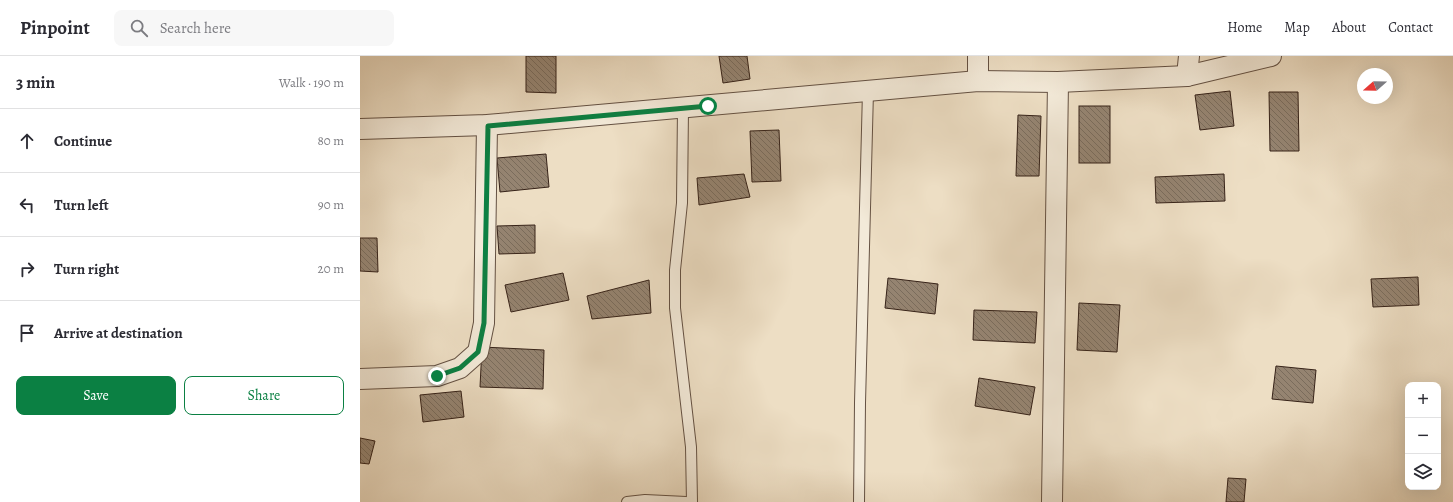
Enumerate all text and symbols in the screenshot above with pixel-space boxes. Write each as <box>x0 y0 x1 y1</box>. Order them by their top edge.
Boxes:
search box <box>114 10 394 46</box>
text: Pinpoint <box>20 15 90 41</box>
icon: search <box>128 17 150 39</box>
text: Search here <box>160 18 231 38</box>
text: Home <box>1227 18 1262 37</box>
text: Map <box>1284 18 1310 37</box>
text: About <box>1332 18 1366 37</box>
text: Contact <box>1388 18 1433 37</box>
north arrow <box>1357 68 1393 104</box>
text: 3 min <box>16 71 55 94</box>
text: Walk · 190 m <box>279 74 344 91</box>
route start <box>699 97 717 115</box>
icon: ahead <box>16 130 38 152</box>
text: Continue <box>54 131 112 151</box>
text: 80 m <box>317 132 344 149</box>
icon: left <box>16 194 38 216</box>
text: Turn left <box>54 195 109 215</box>
text: 90 m <box>318 196 344 213</box>
icon: right <box>16 258 38 280</box>
text: Turn right <box>54 259 119 279</box>
text: 20 m <box>318 260 344 277</box>
icon: arrive <box>16 322 38 344</box>
text: Arrive at destination <box>54 323 183 343</box>
route end <box>428 367 446 385</box>
button: Save <box>16 376 176 415</box>
button: Share <box>184 376 344 415</box>
map controls <box>1405 382 1441 490</box>
button: + <box>1405 382 1441 418</box>
button: − <box>1405 418 1441 454</box>
button: layers <box>1405 454 1441 490</box>

